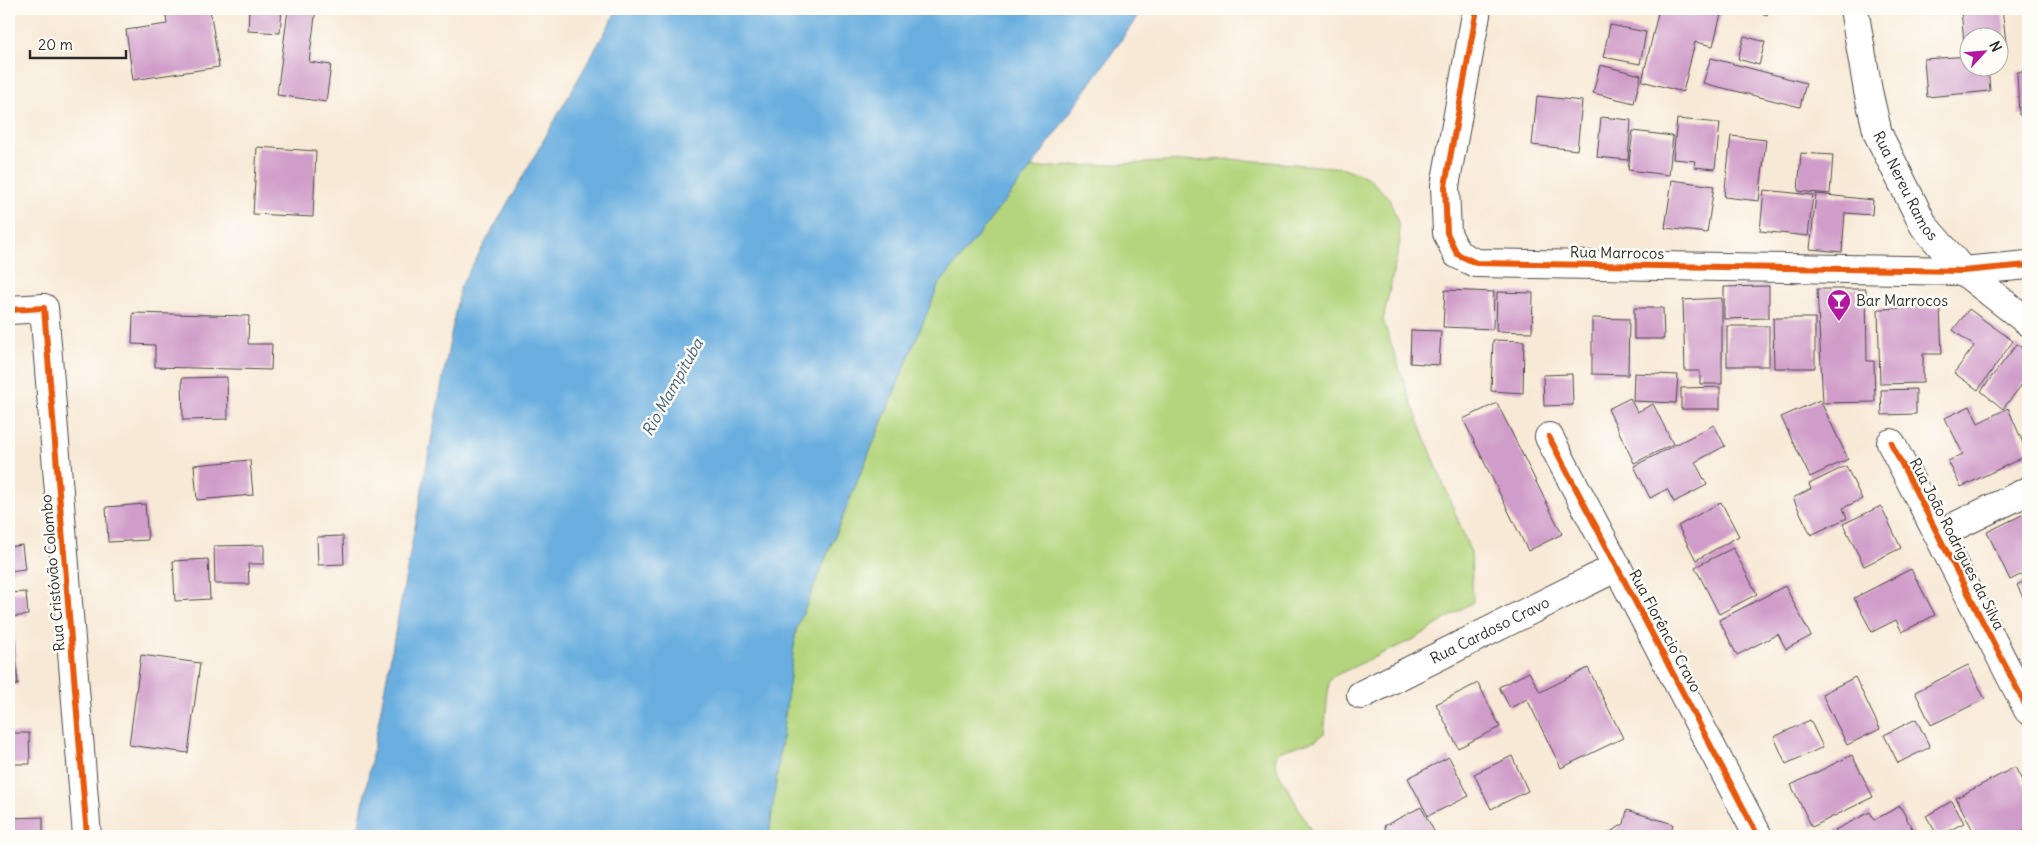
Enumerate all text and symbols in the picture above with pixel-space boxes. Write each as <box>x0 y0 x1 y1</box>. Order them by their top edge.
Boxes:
scale bar <box>30 28 126 60</box>
north arrow <box>1960 28 2010 78</box>
text: 20 m <box>38 35 73 54</box>
text: N <box>1985 38 2006 55</box>
street label: Rua Nereu Ramos <box>1869 128 1942 244</box>
street label: Rua Marrocos <box>1570 242 1664 263</box>
bar icon: Bar Marrocos <box>1826 288 1852 322</box>
place label: Bar Marrocos <box>1856 291 1948 310</box>
water label: Rio Mampituba <box>637 334 707 439</box>
street label: Rua João Rodrigues da Silva <box>1906 455 2009 633</box>
street label: Rua Cristóvão Colombo <box>36 494 69 652</box>
street label: Rua Florêncio Cravo <box>1625 566 1706 695</box>
street label: Rua Cardoso Cravo <box>1427 592 1552 668</box>

